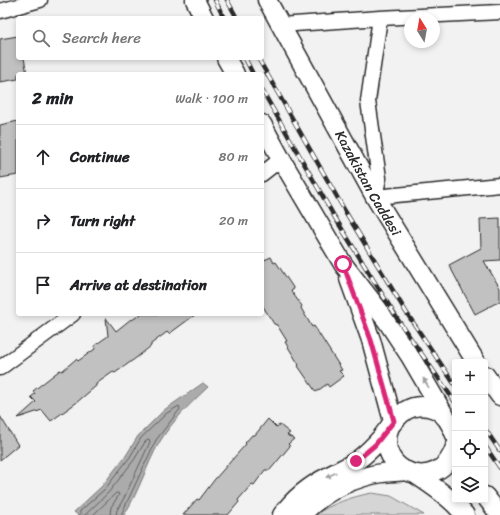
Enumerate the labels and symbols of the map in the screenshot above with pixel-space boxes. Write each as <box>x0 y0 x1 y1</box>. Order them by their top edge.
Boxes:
north arrow <box>404 12 440 48</box>
street label: Kazakistan Caddesi <box>328 126 409 242</box>
route start <box>334 255 352 273</box>
one-way arrow <box>422 377 429 389</box>
route end <box>347 452 365 470</box>
one-way arrow <box>325 472 336 478</box>

